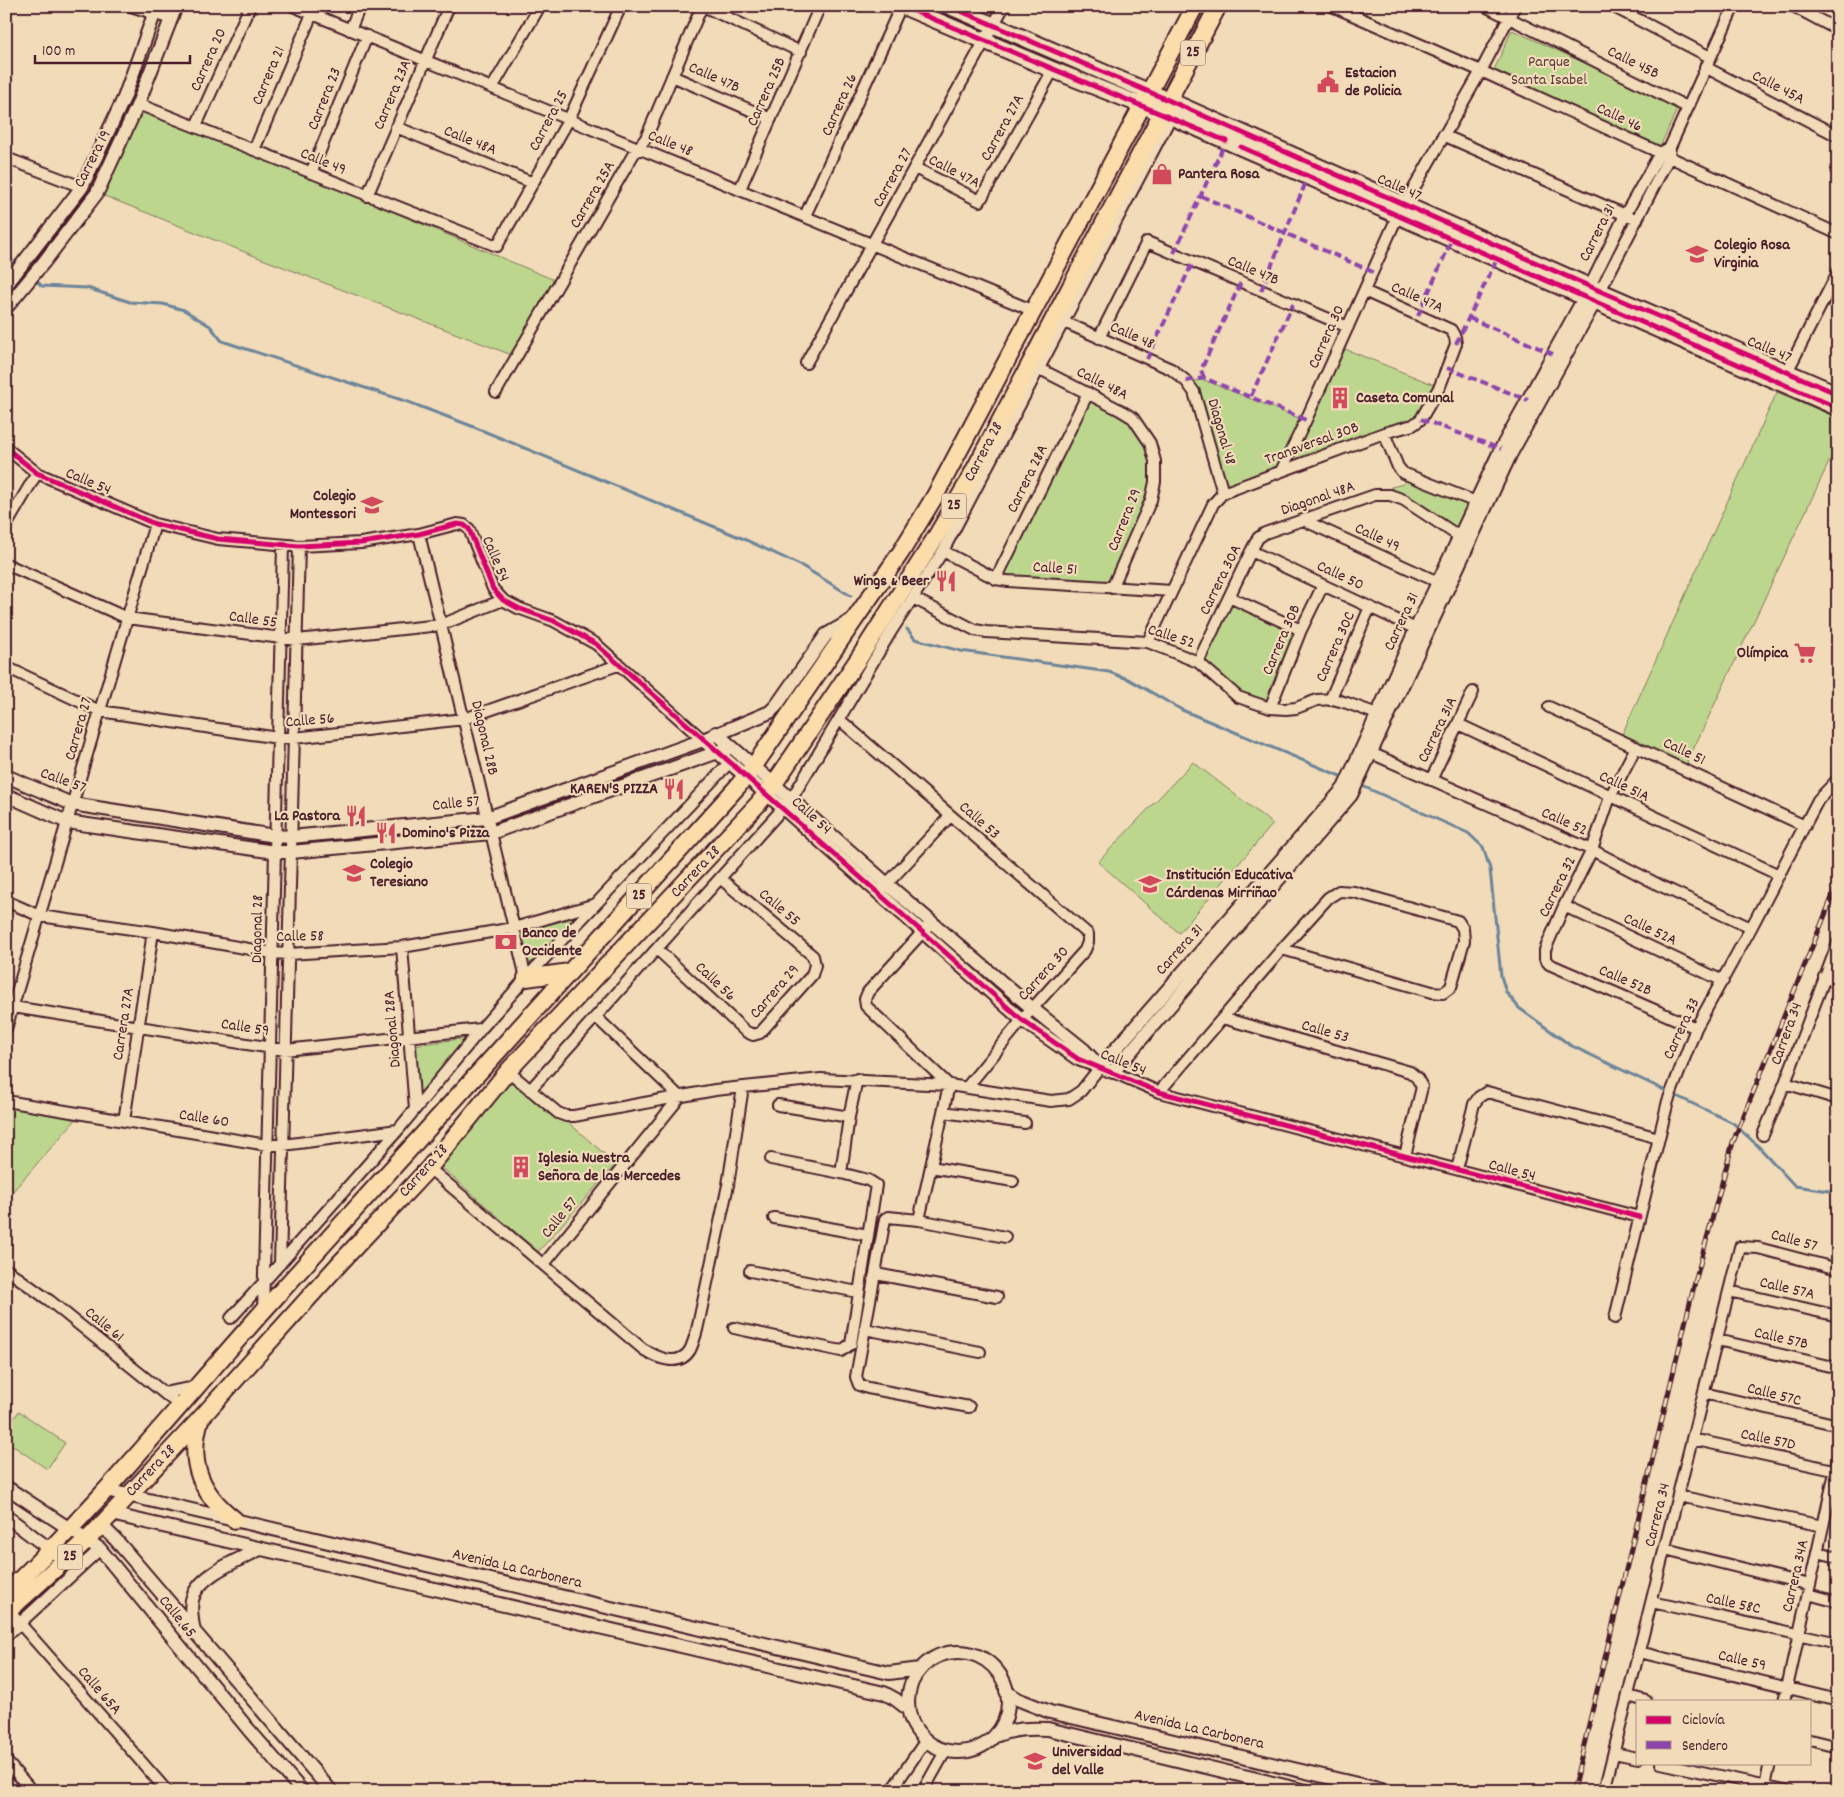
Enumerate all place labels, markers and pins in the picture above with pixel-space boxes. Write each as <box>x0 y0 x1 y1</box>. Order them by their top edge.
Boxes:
place label: Estacion de Policia <box>1345 62 1403 103</box>
public building icon: Estacion de Policia <box>1315 69 1341 95</box>
shop icon: Pantera Rosa <box>1149 161 1175 187</box>
place label: Pantera Rosa <box>1178 163 1261 186</box>
place label: Colegio Rosa Virginia <box>1714 234 1791 275</box>
school or university icon: Colegio Rosa Virginia <box>1684 241 1710 267</box>
building icon: Caseta Comunal <box>1327 385 1353 411</box>
place label: Caseta Comunal <box>1356 387 1454 410</box>
place label: Colegio Montessori <box>290 485 356 526</box>
school or university icon: Colegio Montessori <box>359 492 385 518</box>
restaurant icon: Wings & Beer <box>933 568 959 594</box>
place label: Wings & Beer <box>854 570 930 593</box>
supermarket icon: Olímpica <box>1792 640 1818 666</box>
place label: Olímpica <box>1737 642 1789 665</box>
restaurant icon: KAREN'S PIZZA <box>661 776 687 802</box>
place label: KAREN'S PIZZA <box>570 778 658 801</box>
restaurant icon: La Pastora <box>343 803 369 829</box>
place label: La Pastora <box>274 805 341 828</box>
restaurant icon: Domino's Pizza <box>373 820 399 846</box>
place label: Domino's Pizza <box>402 822 491 845</box>
place label: Colegio Teresiano <box>370 853 428 894</box>
school or university icon: Colegio Teresiano <box>341 860 367 886</box>
place label: Institución Educativa Cárdenas Mirriñao <box>1166 864 1294 905</box>
school or university icon: Institución Educativa Cárdenas Mirriñao <box>1137 871 1163 897</box>
place label: Banco de Occidente <box>522 922 582 963</box>
bank icon: Banco de Occidente <box>493 929 519 955</box>
place label: Iglesia Nuestra Señora de las Mercedes <box>538 1147 681 1188</box>
building icon: Iglesia Nuestra Señora de las Mercedes <box>508 1154 534 1180</box>
place label: Universidad del Valle <box>1052 1741 1122 1782</box>
school or university icon: Universidad del Valle <box>1022 1748 1048 1774</box>

